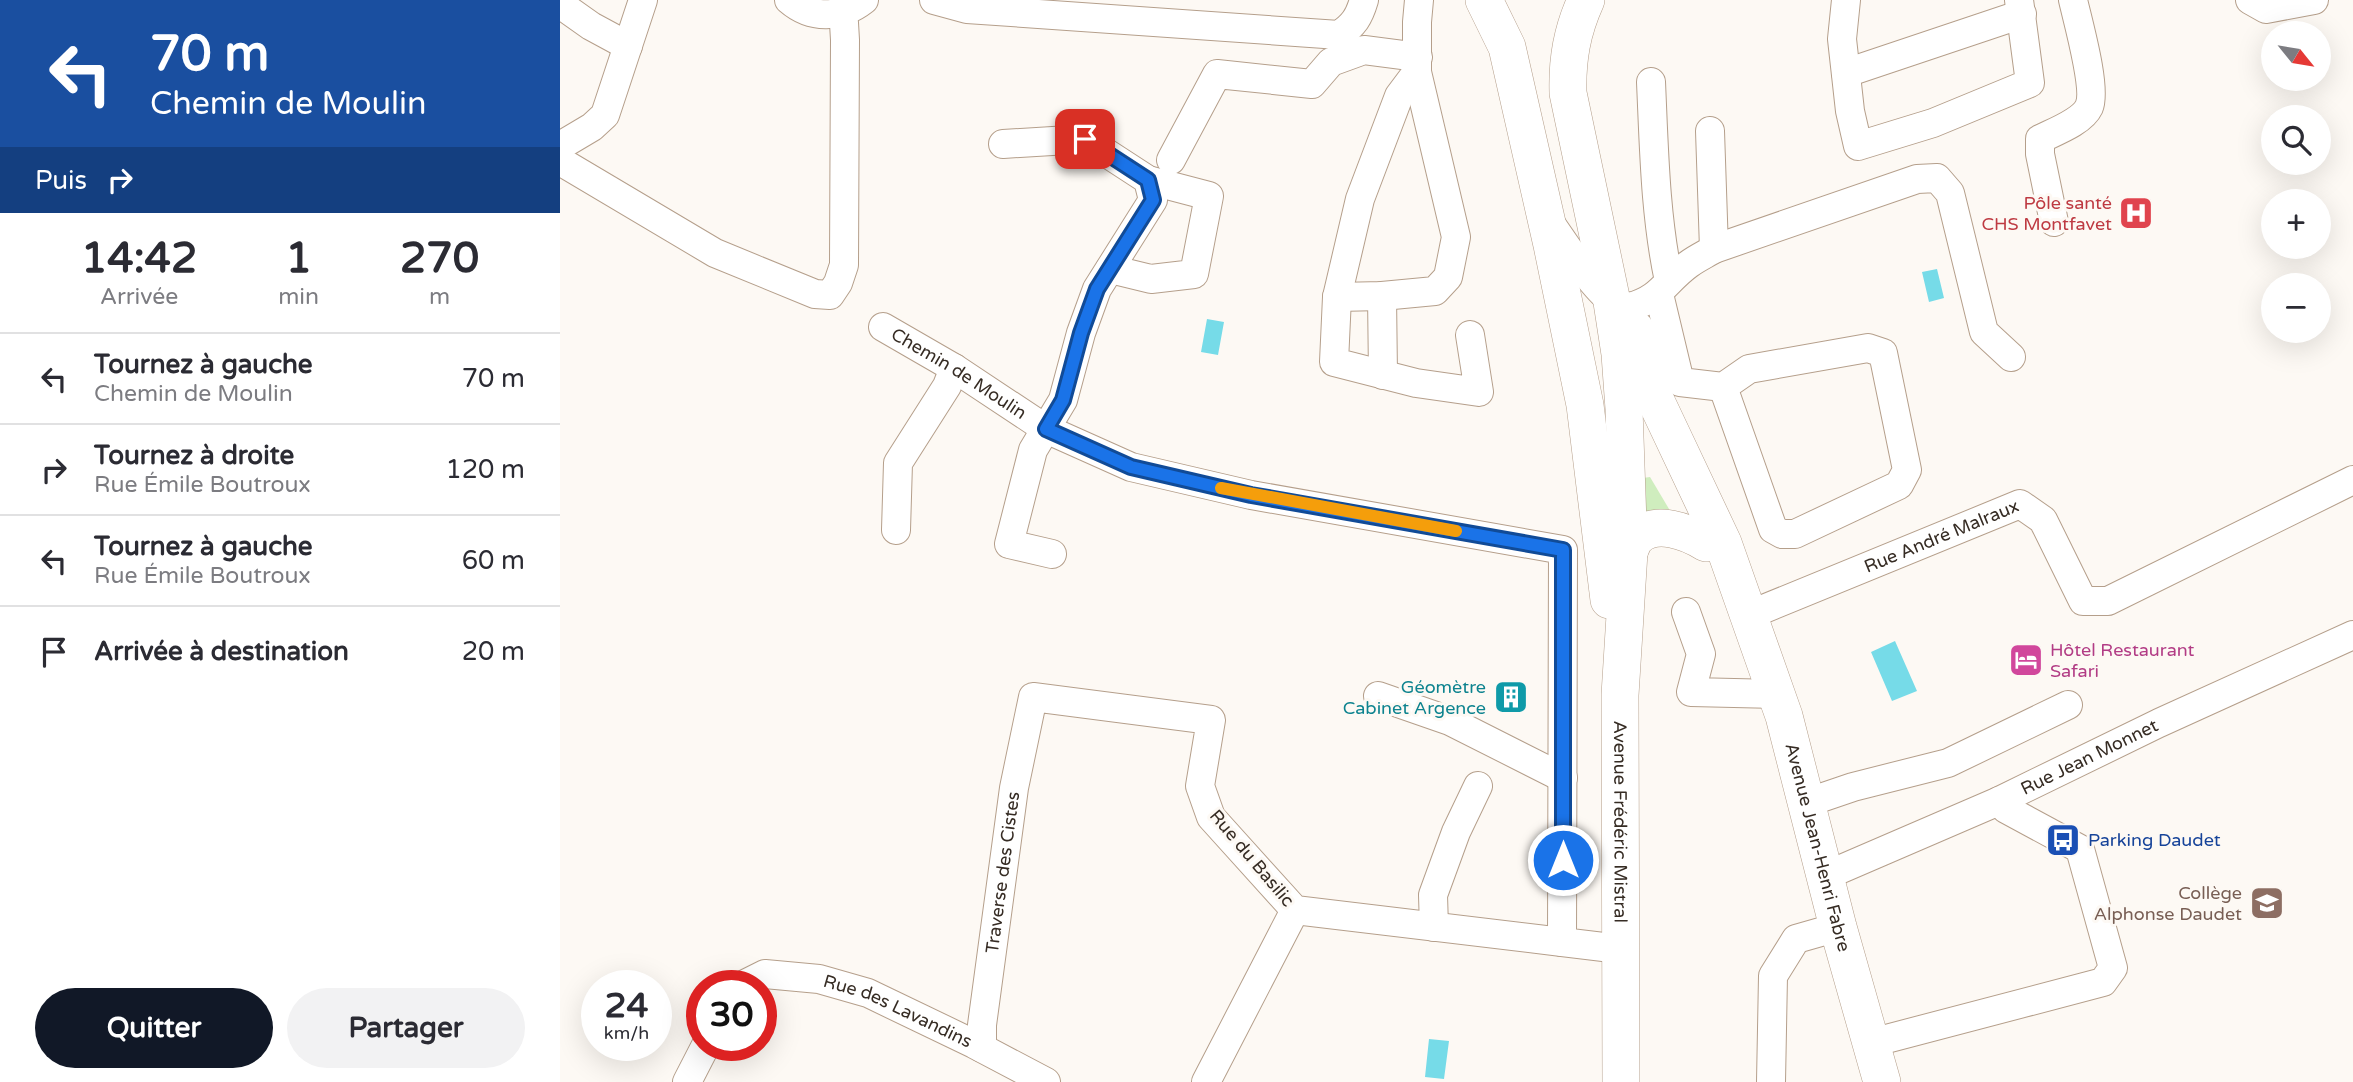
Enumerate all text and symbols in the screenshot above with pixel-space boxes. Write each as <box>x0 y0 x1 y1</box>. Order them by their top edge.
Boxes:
north arrow <box>2261 21 2331 91</box>
map controls <box>2261 21 2331 343</box>
text: 70 m <box>150 25 269 84</box>
icon: left <box>35 28 126 119</box>
text: Chemin de Moulin <box>150 85 426 123</box>
button: search <box>2261 105 2331 175</box>
pin <box>1055 109 1115 169</box>
icon: arrive <box>1066 120 1104 158</box>
icon: right <box>101 161 139 199</box>
text: Puis <box>35 165 87 196</box>
button: + <box>2261 189 2331 259</box>
place label: Pôle santé CHS Montfavet <box>1981 192 2112 235</box>
hospital icon: Pôle santé CHS Montfavet <box>2117 194 2155 232</box>
text: 14:42 <box>81 233 197 284</box>
text: 1 <box>285 233 312 284</box>
text: 270 <box>400 233 479 284</box>
button: − <box>2261 273 2331 343</box>
text: Arrivée <box>100 283 178 311</box>
text: min <box>278 283 319 311</box>
text: m <box>429 283 450 311</box>
street label: Chemin de Moulin <box>887 323 1031 424</box>
text: Tournez à gauche <box>94 349 313 380</box>
icon: left <box>35 360 73 398</box>
text: 70 m <box>462 363 525 394</box>
text: Chemin de Moulin <box>94 380 293 408</box>
text: Tournez à droite <box>94 440 294 471</box>
icon: right <box>35 451 73 489</box>
text: 120 m <box>445 454 525 485</box>
text: Rue Émile Boutroux <box>94 471 311 499</box>
street label: Rue André Malraux <box>1861 495 2022 578</box>
text: Tournez à gauche <box>94 531 313 562</box>
icon: left <box>35 542 73 580</box>
text: 60 m <box>462 545 525 576</box>
text: Rue Émile Boutroux <box>94 562 311 590</box>
icon: arrive <box>35 633 73 671</box>
text: Arrivée à destination <box>94 636 349 667</box>
text: 20 m <box>462 636 525 667</box>
place label: Hôtel Restaurant Safari <box>2050 639 2195 682</box>
hotel icon: Hôtel Restaurant Safari <box>2007 641 2045 679</box>
place label: Géomètre Cabinet Argence <box>1343 676 1486 719</box>
building icon: Géomètre Cabinet Argence <box>1492 678 1530 716</box>
street label: Rue Jean Monnet <box>2017 714 2162 800</box>
street label: Avenue Frédéric Mistral <box>1609 720 1632 923</box>
street label: Avenue Jean-Henri Fabre <box>1780 741 1855 954</box>
street label: Traverse des Cistes <box>981 790 1024 955</box>
street label: Rue du Basilic <box>1205 805 1299 911</box>
bus stop icon: Parking Daudet <box>2044 821 2082 859</box>
position arrow <box>1526 823 1600 897</box>
place label: Parking Daudet <box>2088 829 2221 851</box>
place label: Collège Alphonse Daudet <box>2094 882 2242 925</box>
school or university icon: Collège Alphonse Daudet <box>2248 884 2286 922</box>
speed limit sign: 30 <box>686 970 777 1061</box>
street label: Rue des Lavandins <box>821 970 976 1052</box>
text: 24 <box>605 985 648 1027</box>
button: Quitter <box>35 988 273 1068</box>
button: Partager <box>287 988 525 1068</box>
text: km/h <box>604 1022 649 1044</box>

